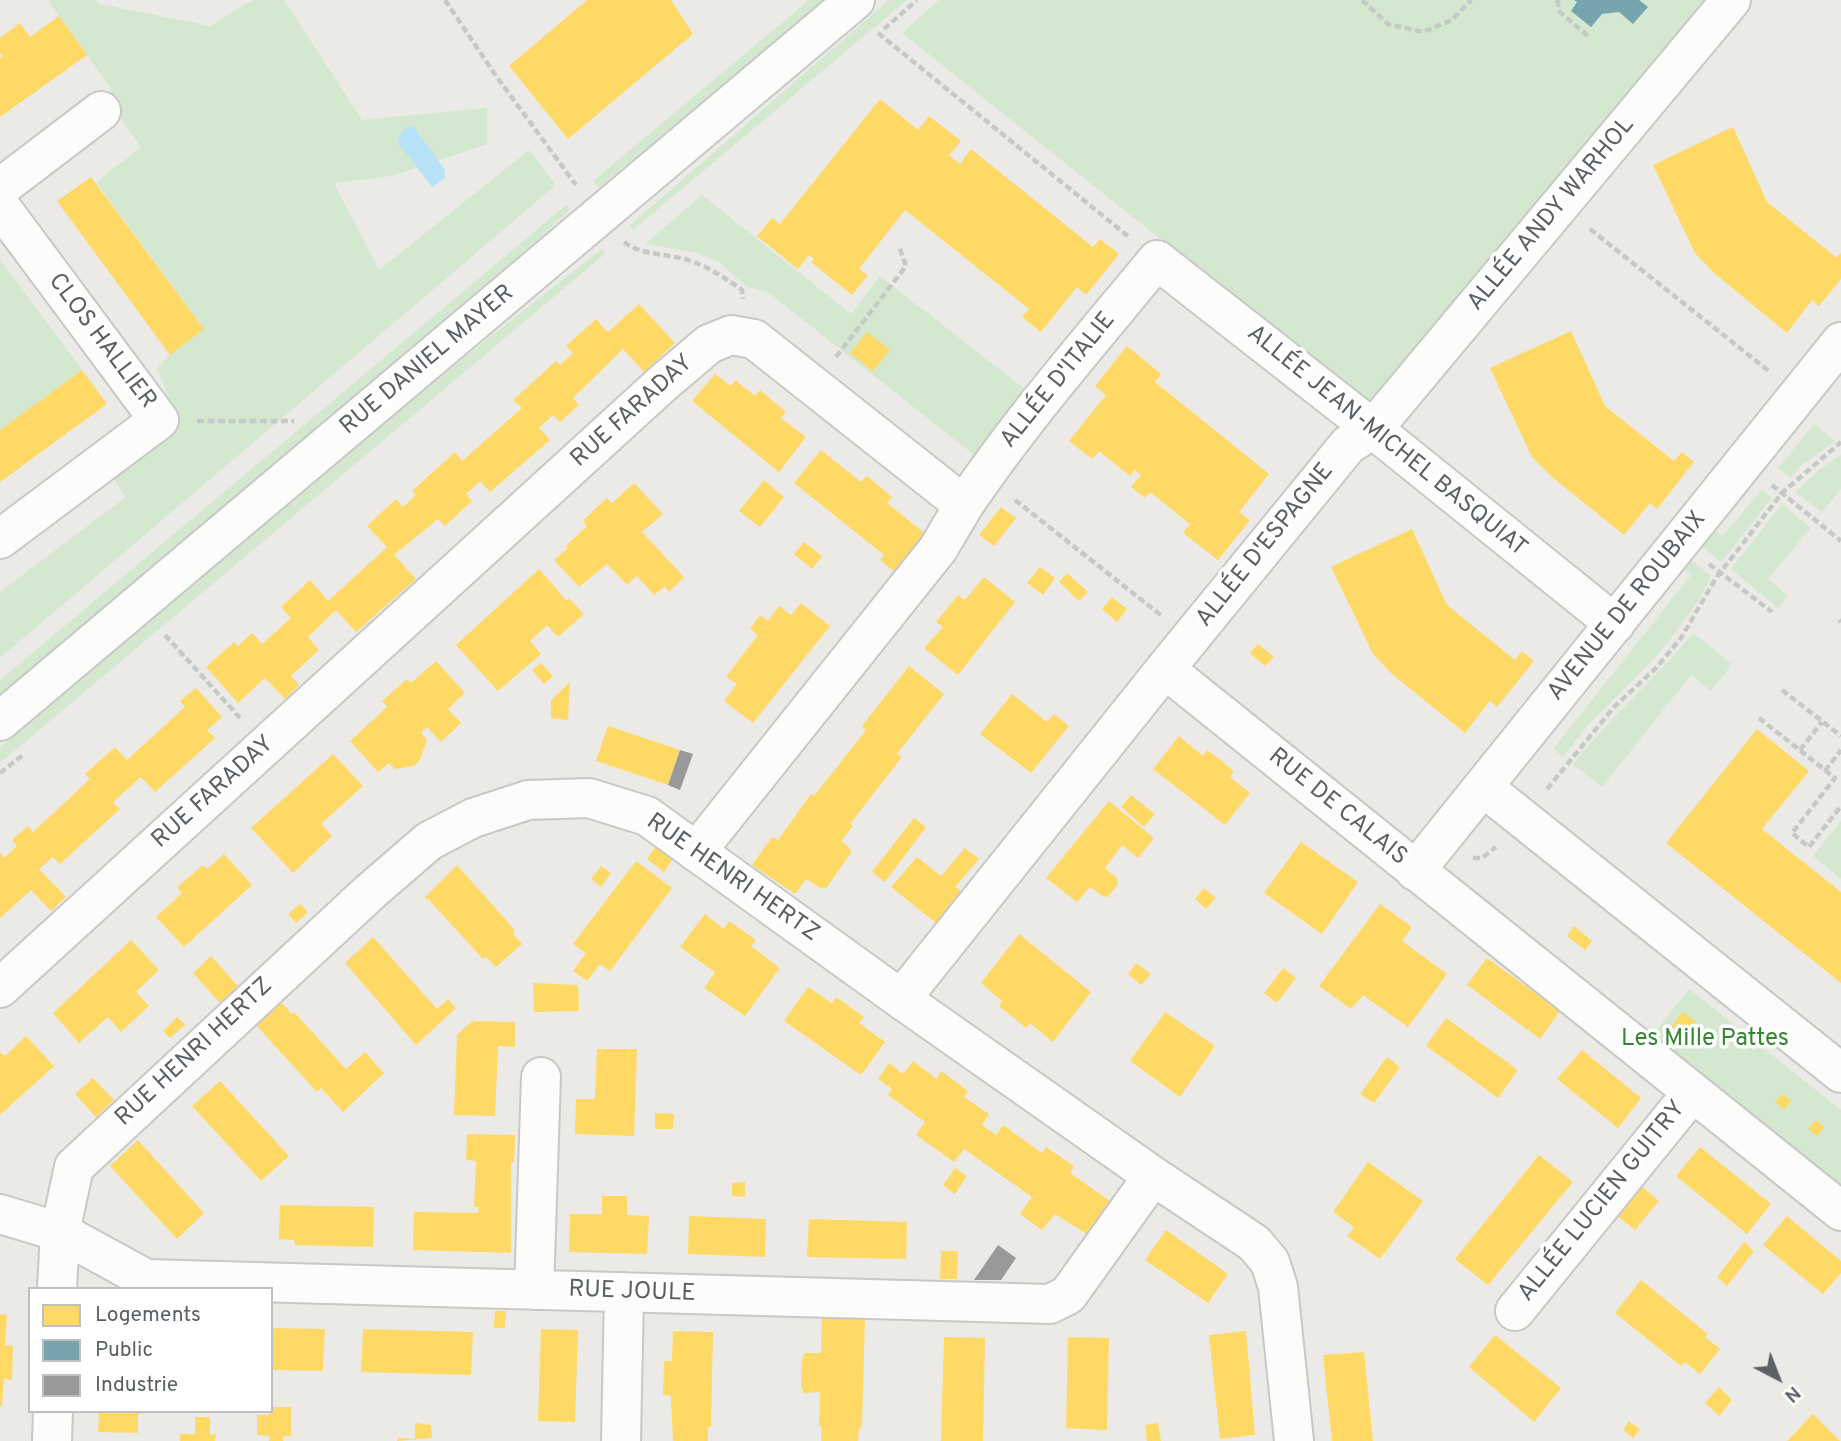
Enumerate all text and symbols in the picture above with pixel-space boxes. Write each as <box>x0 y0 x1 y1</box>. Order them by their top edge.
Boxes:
street label: ALLÉE ANDY WARHOL <box>1462 112 1642 318</box>
street label: CLOS HALLIER <box>41 269 161 415</box>
street label: RUE DANIEL MAYER <box>335 280 521 442</box>
street label: ALLÉE D'ITALIE <box>995 307 1123 455</box>
street label: ALLÉE JEAN-MICHEL BASQUIAT <box>1240 320 1532 564</box>
street label: RUE FARADAY <box>566 350 700 474</box>
street label: ALLÉE D'ESPAGNE <box>1191 458 1341 634</box>
street label: AVENUE DE ROUBAIX <box>1543 506 1713 708</box>
street label: RUE FARADAY <box>147 731 281 855</box>
street label: RUE DE CALAIS <box>1262 743 1412 873</box>
street label: RUE HENRI HERTZ <box>640 809 824 949</box>
street label: RUE HENRI HERTZ <box>110 973 280 1133</box>
park label: Les Mille Pattes <box>1621 1026 1789 1054</box>
street label: ALLÉE LUCIEN GUITRY <box>1513 1096 1693 1308</box>
street label: RUE JOULE <box>568 1276 696 1310</box>
legend <box>28 1287 273 1413</box>
text: Logements <box>95 1302 201 1329</box>
text: Public <box>95 1337 153 1364</box>
north arrow <box>1743 1343 1813 1413</box>
text: Industrie <box>95 1372 178 1399</box>
text: N <box>1779 1380 1805 1407</box>

